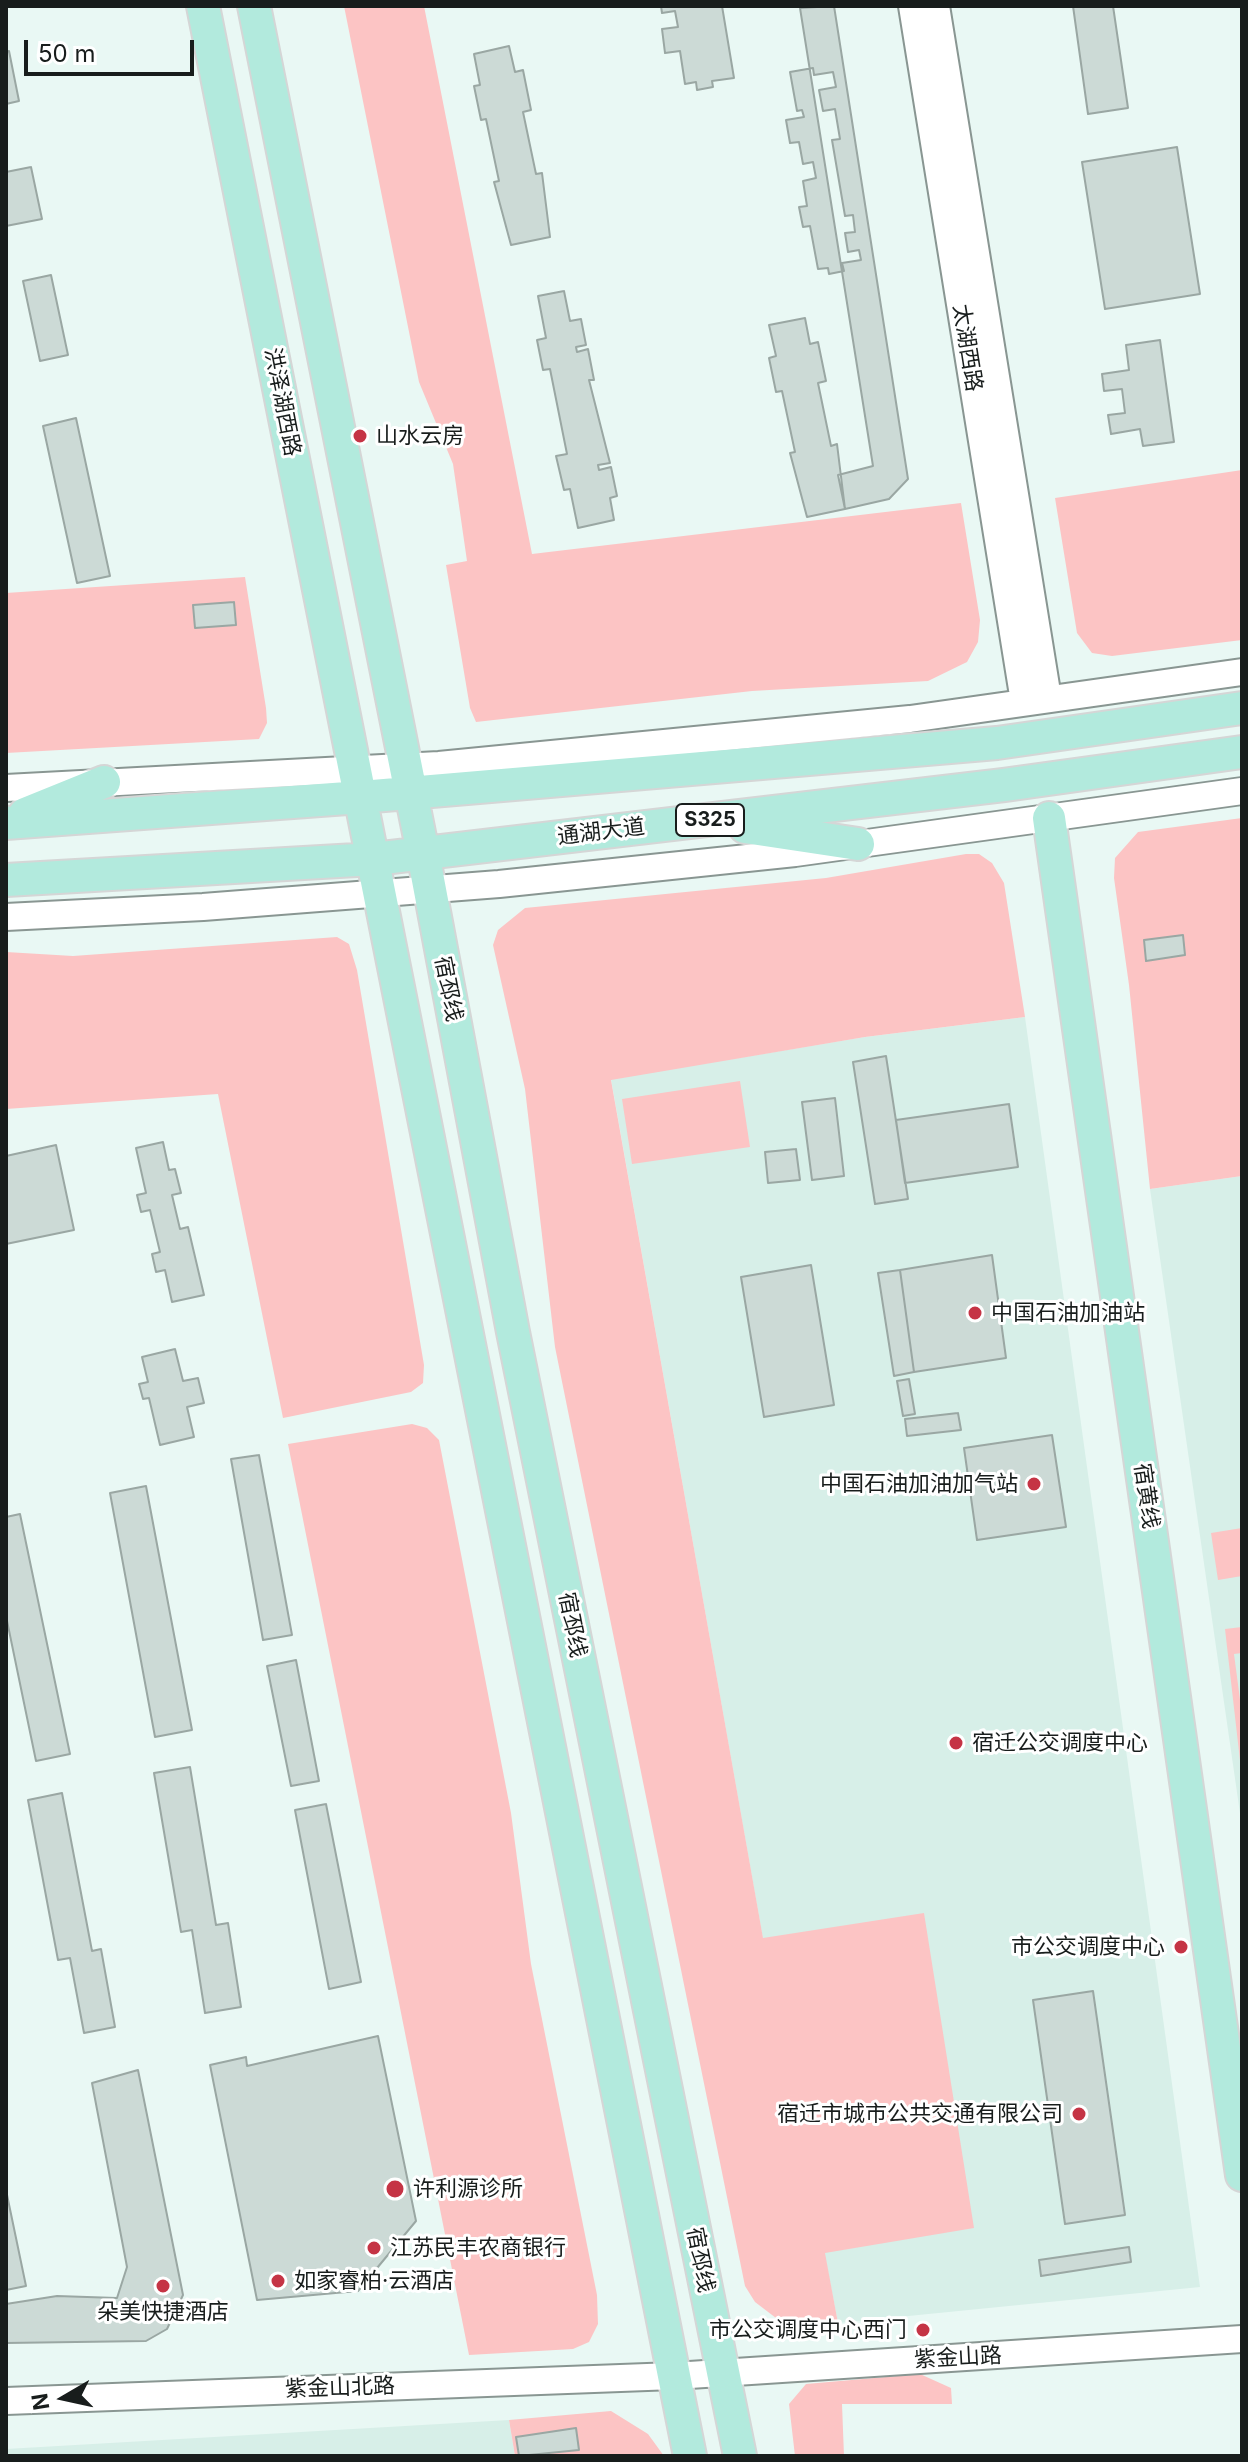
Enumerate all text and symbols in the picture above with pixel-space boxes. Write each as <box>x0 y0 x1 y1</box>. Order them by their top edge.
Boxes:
scale bar <box>28 24 198 74</box>
text: 50 m <box>38 39 96 68</box>
street label: 太湖西路 <box>947 302 987 394</box>
street label: 洪泽湖西路 <box>259 345 305 459</box>
place label: 山水云房 <box>376 423 464 449</box>
marker: 山水云房 <box>351 427 369 445</box>
road number: S325 <box>676 804 744 836</box>
street label: 通湖大道 <box>556 814 646 850</box>
street label: 宿邳线 <box>429 954 467 1024</box>
place label: 中国石油加油站 <box>991 1300 1145 1326</box>
marker: 中国石油加油站 <box>966 1304 984 1322</box>
street label: 宿黄线 <box>1128 1461 1164 1531</box>
place label: 中国石油加油加气站 <box>820 1471 1018 1497</box>
marker: 中国石油加油加气站 <box>1025 1475 1043 1493</box>
street label: 宿邳线 <box>553 1590 591 1660</box>
place label: 宿迁公交调度中心 <box>972 1730 1148 1756</box>
marker: 宿迁公交调度中心 <box>947 1734 965 1752</box>
place label: 市公交调度中心 <box>1011 1934 1165 1960</box>
marker: 市公交调度中心 <box>1172 1938 1190 1956</box>
place label: 宿迁市城市公共交通有限公司 <box>777 2101 1063 2127</box>
marker: 宿迁市城市公共交通有限公司 <box>1070 2105 1088 2123</box>
place label: 许利源诊所 <box>413 2176 523 2202</box>
marker: 许利源诊所 <box>384 2178 406 2200</box>
street label: 宿邳线 <box>681 2225 719 2295</box>
place label: 江苏民丰农商银行 <box>390 2235 566 2261</box>
marker: 江苏民丰农商银行 <box>365 2239 383 2257</box>
place label: 如家睿柏·云酒店 <box>294 2268 454 2294</box>
marker: 如家睿柏·云酒店 <box>269 2272 287 2290</box>
marker: 朵美快捷酒店 <box>154 2277 172 2295</box>
place label: 朵美快捷酒店 <box>97 2299 229 2325</box>
place label: 市公交调度中心西门 <box>709 2317 907 2343</box>
marker: 市公交调度中心西门 <box>914 2321 932 2339</box>
street label: 紫金山路 <box>913 2343 1003 2373</box>
north arrow <box>24 2358 104 2438</box>
street label: 紫金山北路 <box>285 2373 395 2403</box>
text: N <box>26 2391 54 2412</box>

